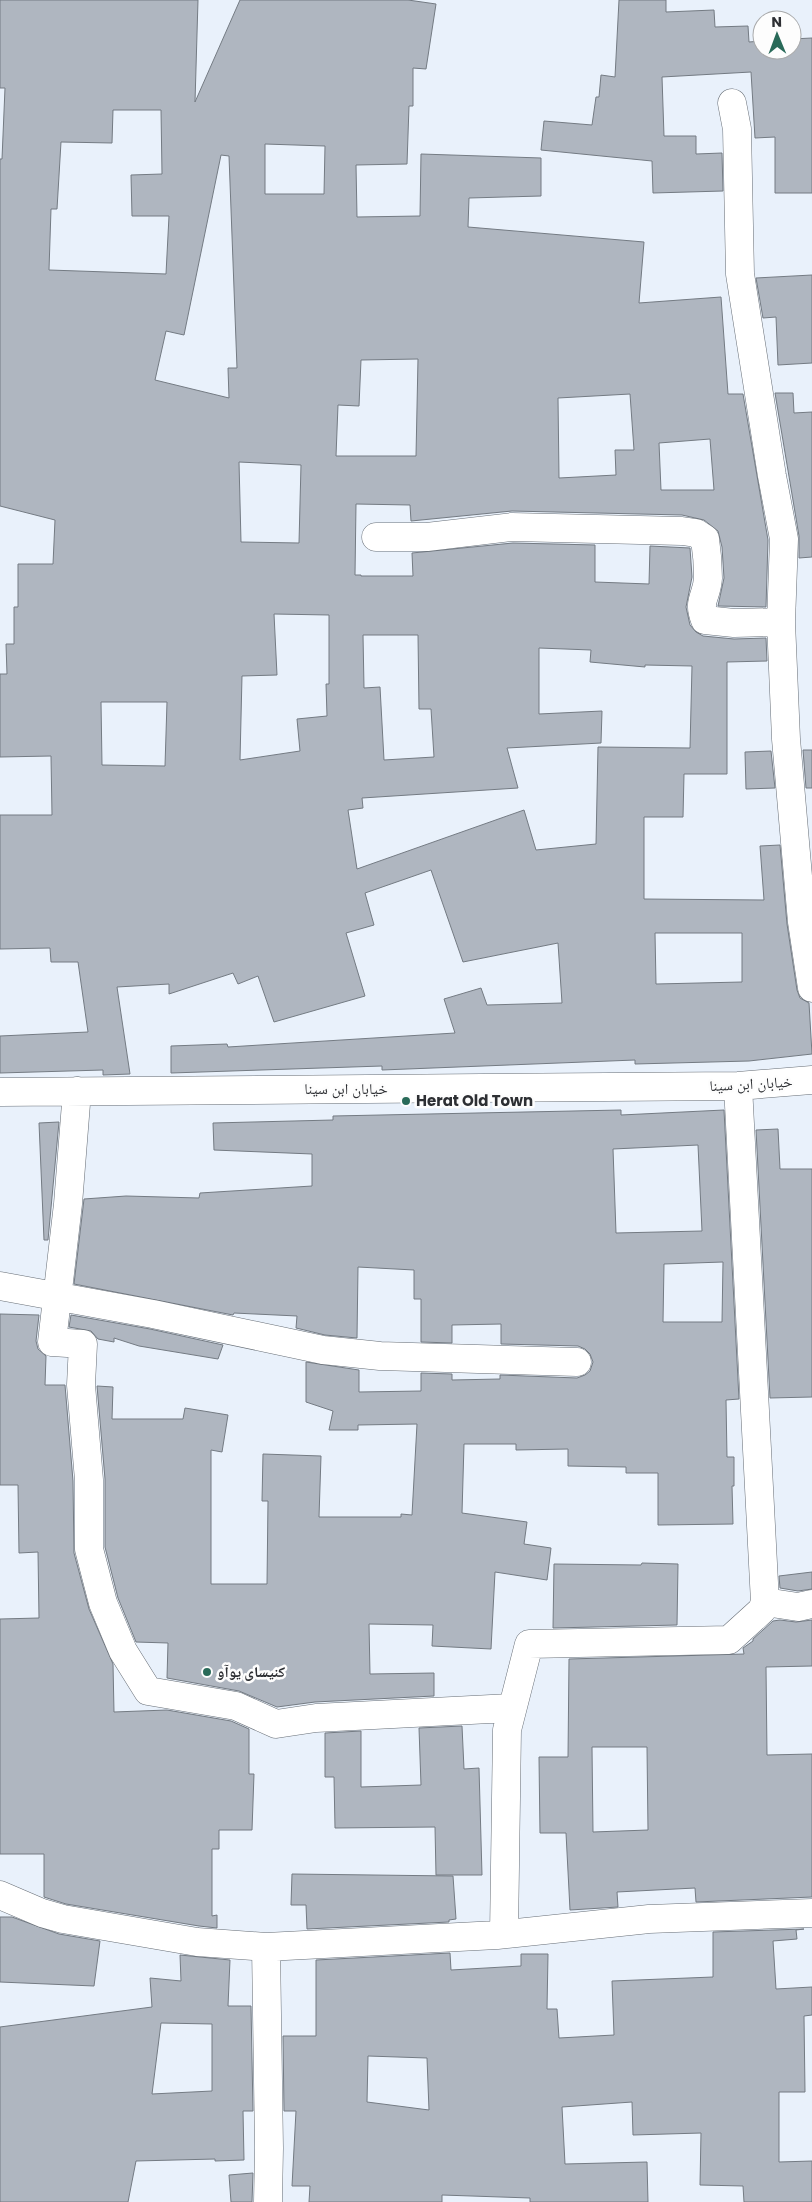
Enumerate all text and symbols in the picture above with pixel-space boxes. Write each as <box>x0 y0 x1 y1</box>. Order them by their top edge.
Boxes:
north arrow <box>752 10 802 60</box>
text: N <box>771 12 782 32</box>
street label: خیابان ابن سینا <box>709 1071 794 1096</box>
street label: خیابان ابن سینا <box>304 1078 388 1099</box>
place label: Herat Old Town <box>416 1090 533 1111</box>
marker: Herat Old Town <box>400 1095 412 1107</box>
place label: کنیسای یوآو <box>217 1661 285 1682</box>
marker: کنیسای یوآو <box>201 1666 213 1678</box>

